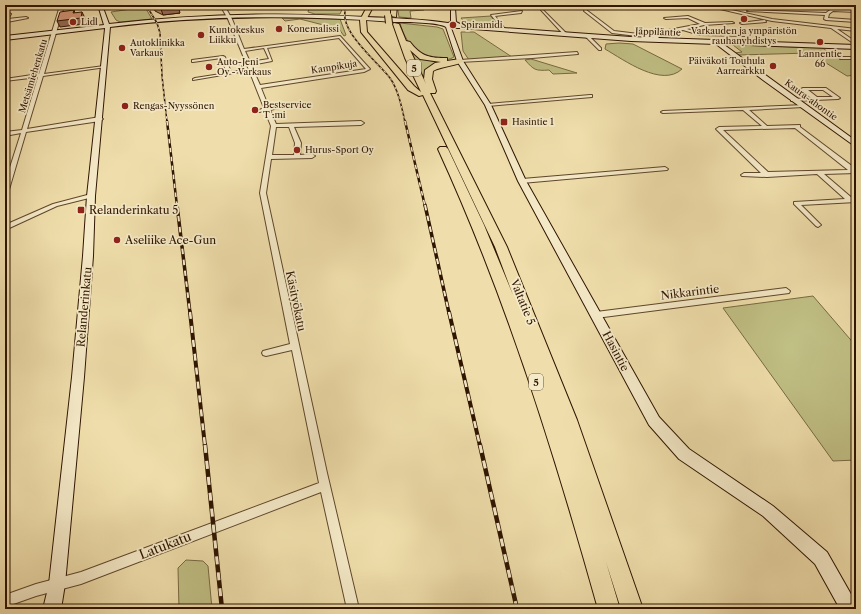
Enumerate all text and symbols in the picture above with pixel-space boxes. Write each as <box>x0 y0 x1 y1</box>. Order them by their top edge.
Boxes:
marker: Varkauden ja ympäristön rauhanyhdistys <box>739 14 749 24</box>
place label: Lidl <box>81 16 98 27</box>
marker: Lidl <box>68 17 78 27</box>
place label: Spiramidi <box>461 19 503 30</box>
marker: Spiramidi <box>448 20 458 30</box>
place label: Konemalissi <box>287 23 339 34</box>
place label: Kuntokeskus Liikku <box>209 24 264 45</box>
marker: Konemalissi <box>274 24 284 34</box>
street label: Jäppiläntie <box>633 25 681 38</box>
place label: Varkauden ja ympäristön rauhanyhdistys <box>690 25 797 46</box>
marker: Kuntokeskus Liikku <box>196 30 206 40</box>
street label: Metsämiehenkatu <box>16 37 49 114</box>
place label: Autoklinikka Varkaus <box>129 37 185 58</box>
marker: Lannentie 66 <box>815 37 825 47</box>
marker: Autoklinikka Varkaus <box>117 43 127 53</box>
place label: Lannentie 66 <box>798 48 842 69</box>
place label: Päiväkoti Touhula Aarrearkku <box>688 55 765 76</box>
place label: Auto-Jeni Oy - Varkaus <box>216 56 271 77</box>
street label: Kampikuja <box>310 57 358 76</box>
road number: 5 <box>407 60 421 76</box>
marker: Päiväkoti Touhula Aarrearkku <box>768 61 778 71</box>
marker: Auto-Jeni Oy - Varkaus <box>204 62 214 72</box>
street label: Kaura-ahontie <box>783 77 840 122</box>
place label: Bestservice T :mi <box>263 99 312 120</box>
place label: Rengas-Nyyssönen <box>133 100 215 111</box>
marker: Rengas-Nyyssönen <box>120 101 130 111</box>
marker: Bestservice T :mi <box>250 105 260 115</box>
place label: Hasintie 1 <box>512 116 554 127</box>
marker: Hasintie 1 <box>499 117 509 127</box>
place label: Hurus-Sport Oy <box>305 144 375 155</box>
marker: Hurus-Sport Oy <box>292 145 302 155</box>
place label: Relanderinkatu 5 <box>89 203 178 217</box>
marker: Relanderinkatu 5 <box>76 205 86 215</box>
place label: Aseliike Ace-Gun <box>124 233 216 247</box>
marker: Aseliike Ace-Gun <box>112 235 122 245</box>
street label: Relanderinkatu <box>74 266 94 348</box>
street label: Käsityökatu <box>283 269 309 333</box>
street label: Valtatie 5 <box>507 276 538 327</box>
street label: Nikkarintie <box>660 281 720 303</box>
street label: Hasintie <box>600 328 632 374</box>
road number: 5 <box>529 374 543 390</box>
street label: Latukatu <box>137 528 193 562</box>

